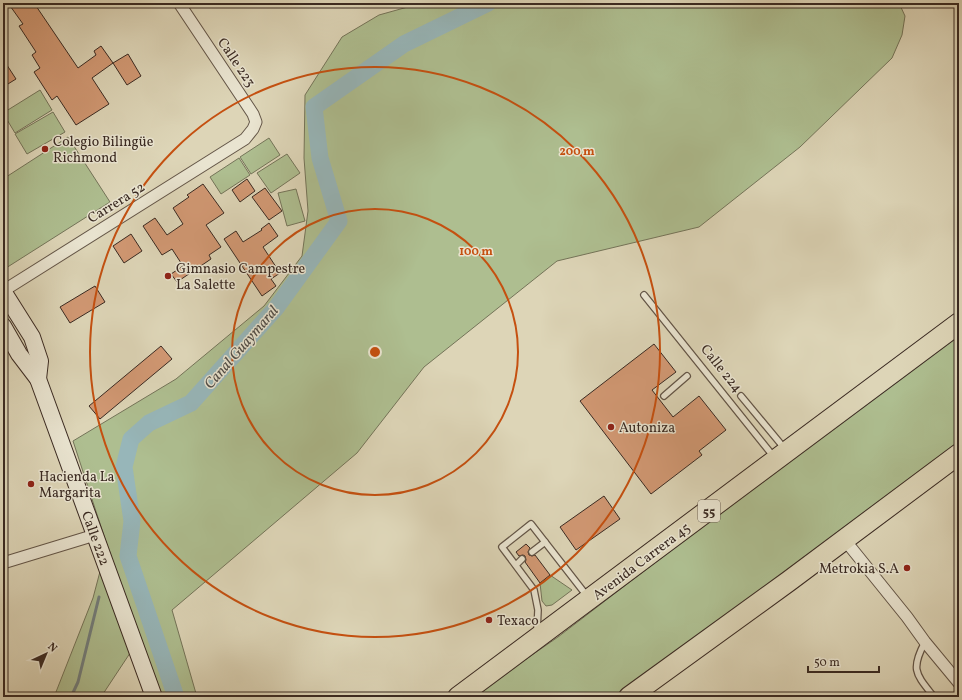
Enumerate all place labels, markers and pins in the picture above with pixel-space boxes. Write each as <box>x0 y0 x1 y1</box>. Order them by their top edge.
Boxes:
place label: Colegio Bilingüe Richmond <box>53 133 154 168</box>
marker: Colegio Bilingüe Richmond <box>40 144 50 154</box>
place label: Gimnasio Campestre La Salette <box>176 260 306 295</box>
marker: Gimnasio Campestre La Salette <box>163 271 173 281</box>
centre of rings <box>368 345 382 359</box>
place label: Autoniza <box>619 419 675 438</box>
marker: Autoniza <box>606 422 616 432</box>
place label: Hacienda La Margarita <box>39 468 114 503</box>
marker: Hacienda La Margarita <box>26 479 36 489</box>
place label: Metrokia S.A <box>819 560 899 579</box>
marker: Metrokia S.A <box>902 563 912 573</box>
place label: Texaco <box>497 612 539 631</box>
marker: Texaco <box>484 615 494 625</box>

